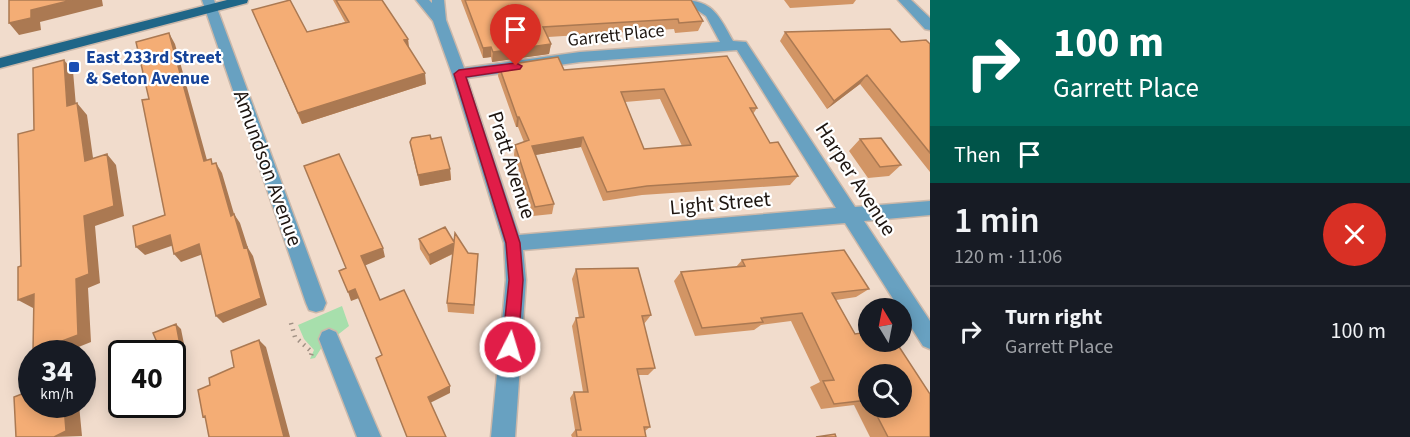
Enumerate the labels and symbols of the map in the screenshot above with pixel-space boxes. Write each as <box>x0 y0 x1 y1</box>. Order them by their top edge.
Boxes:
pin <box>490 4 541 66</box>
street label: Garrett Place <box>566 18 666 53</box>
place label: East 233rd Street & Seton Avenue <box>86 45 222 91</box>
marker: East 233rd Street & Seton Avenue <box>67 60 81 74</box>
street label: Amundson Avenue <box>226 86 310 250</box>
street label: Pratt Avenue <box>480 107 544 223</box>
street label: Harper Avenue <box>808 116 904 242</box>
street label: Light Street <box>668 184 772 222</box>
north arrow <box>858 298 912 352</box>
position arrow <box>478 315 542 379</box>
speed limit sign: 40 <box>108 340 186 418</box>

